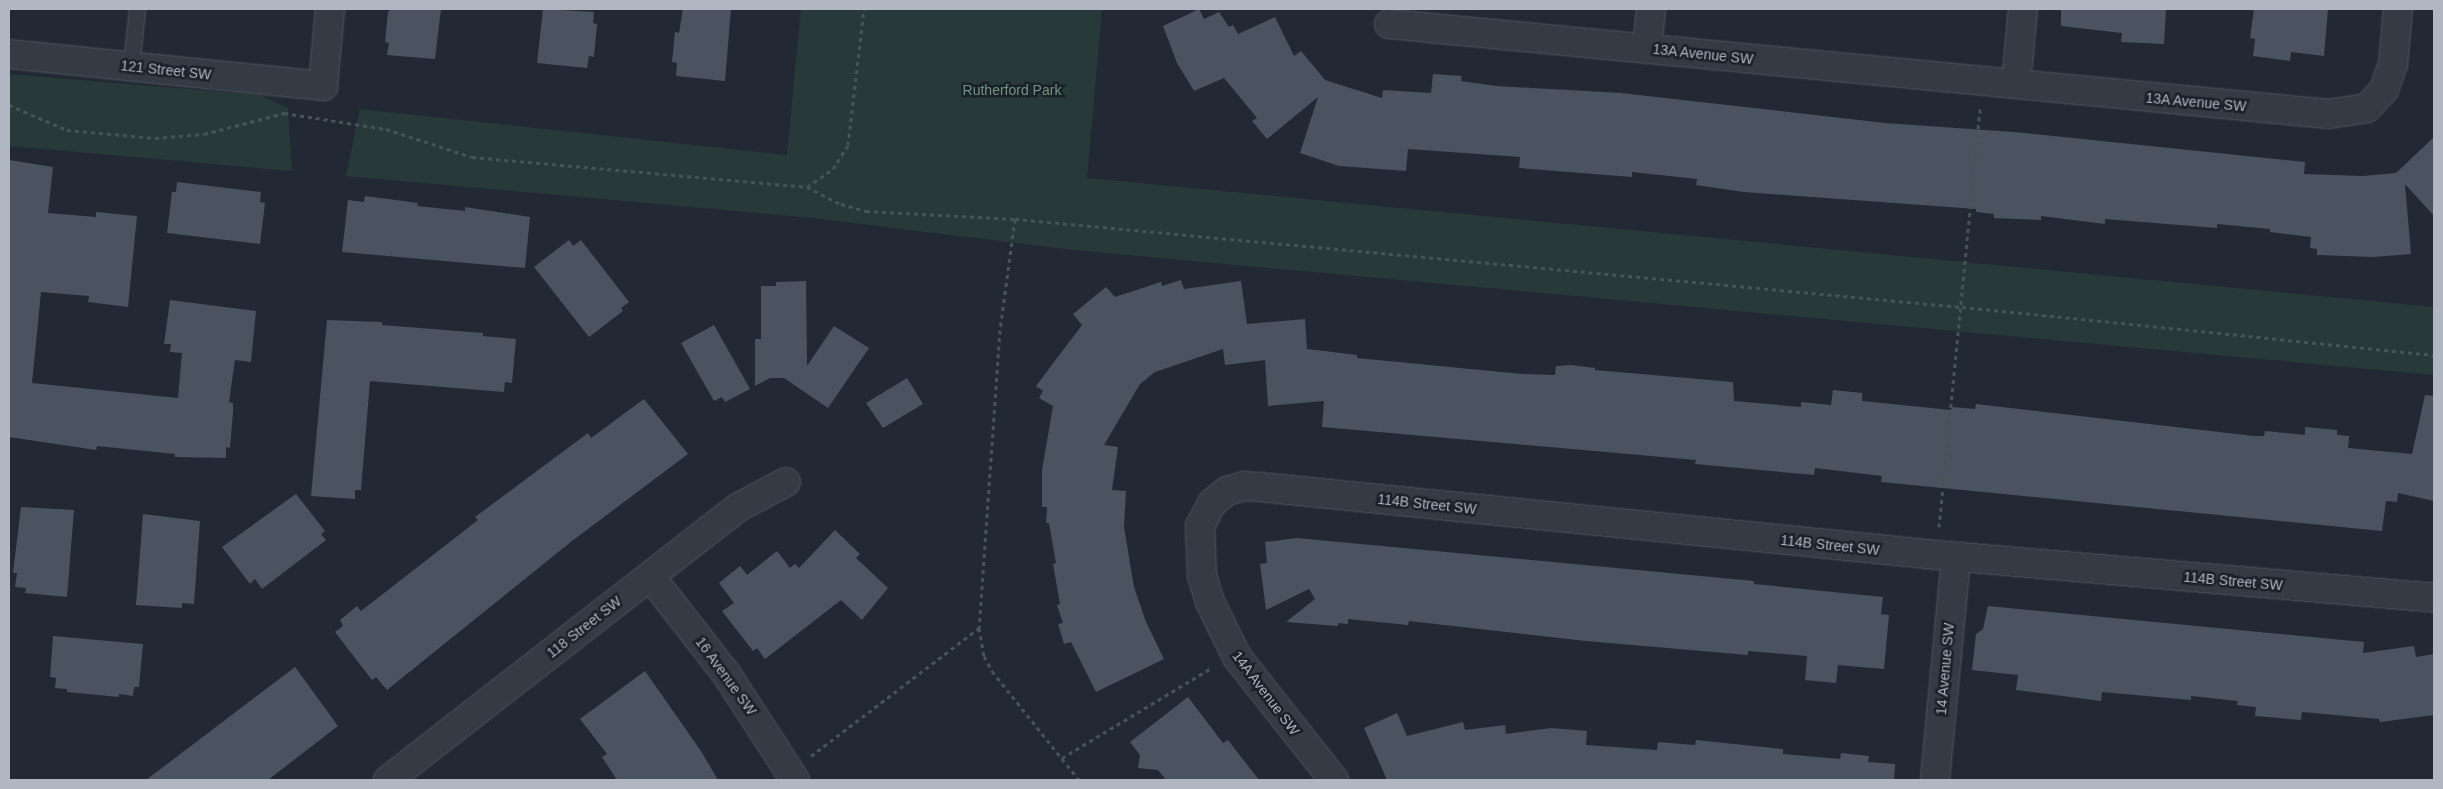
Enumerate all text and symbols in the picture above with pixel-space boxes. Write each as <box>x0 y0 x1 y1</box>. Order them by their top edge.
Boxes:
street label: 13A Avenue SW <box>1651 40 1755 68</box>
street label: 121 Street SW <box>120 57 212 83</box>
park label: Rutherford Park <box>963 82 1061 98</box>
street label: 13A Avenue SW <box>2144 89 2248 115</box>
street label: 114B Street SW <box>1377 490 1477 518</box>
street label: 114B Street SW <box>1780 531 1880 559</box>
street label: 114B Street SW <box>2183 568 2283 594</box>
street label: 118 Street SW <box>543 593 625 661</box>
street label: 14 Avenue SW <box>1933 622 1957 716</box>
street label: 16 Avenue SW <box>692 633 760 719</box>
street label: 14A Avenue SW <box>1228 647 1304 739</box>

